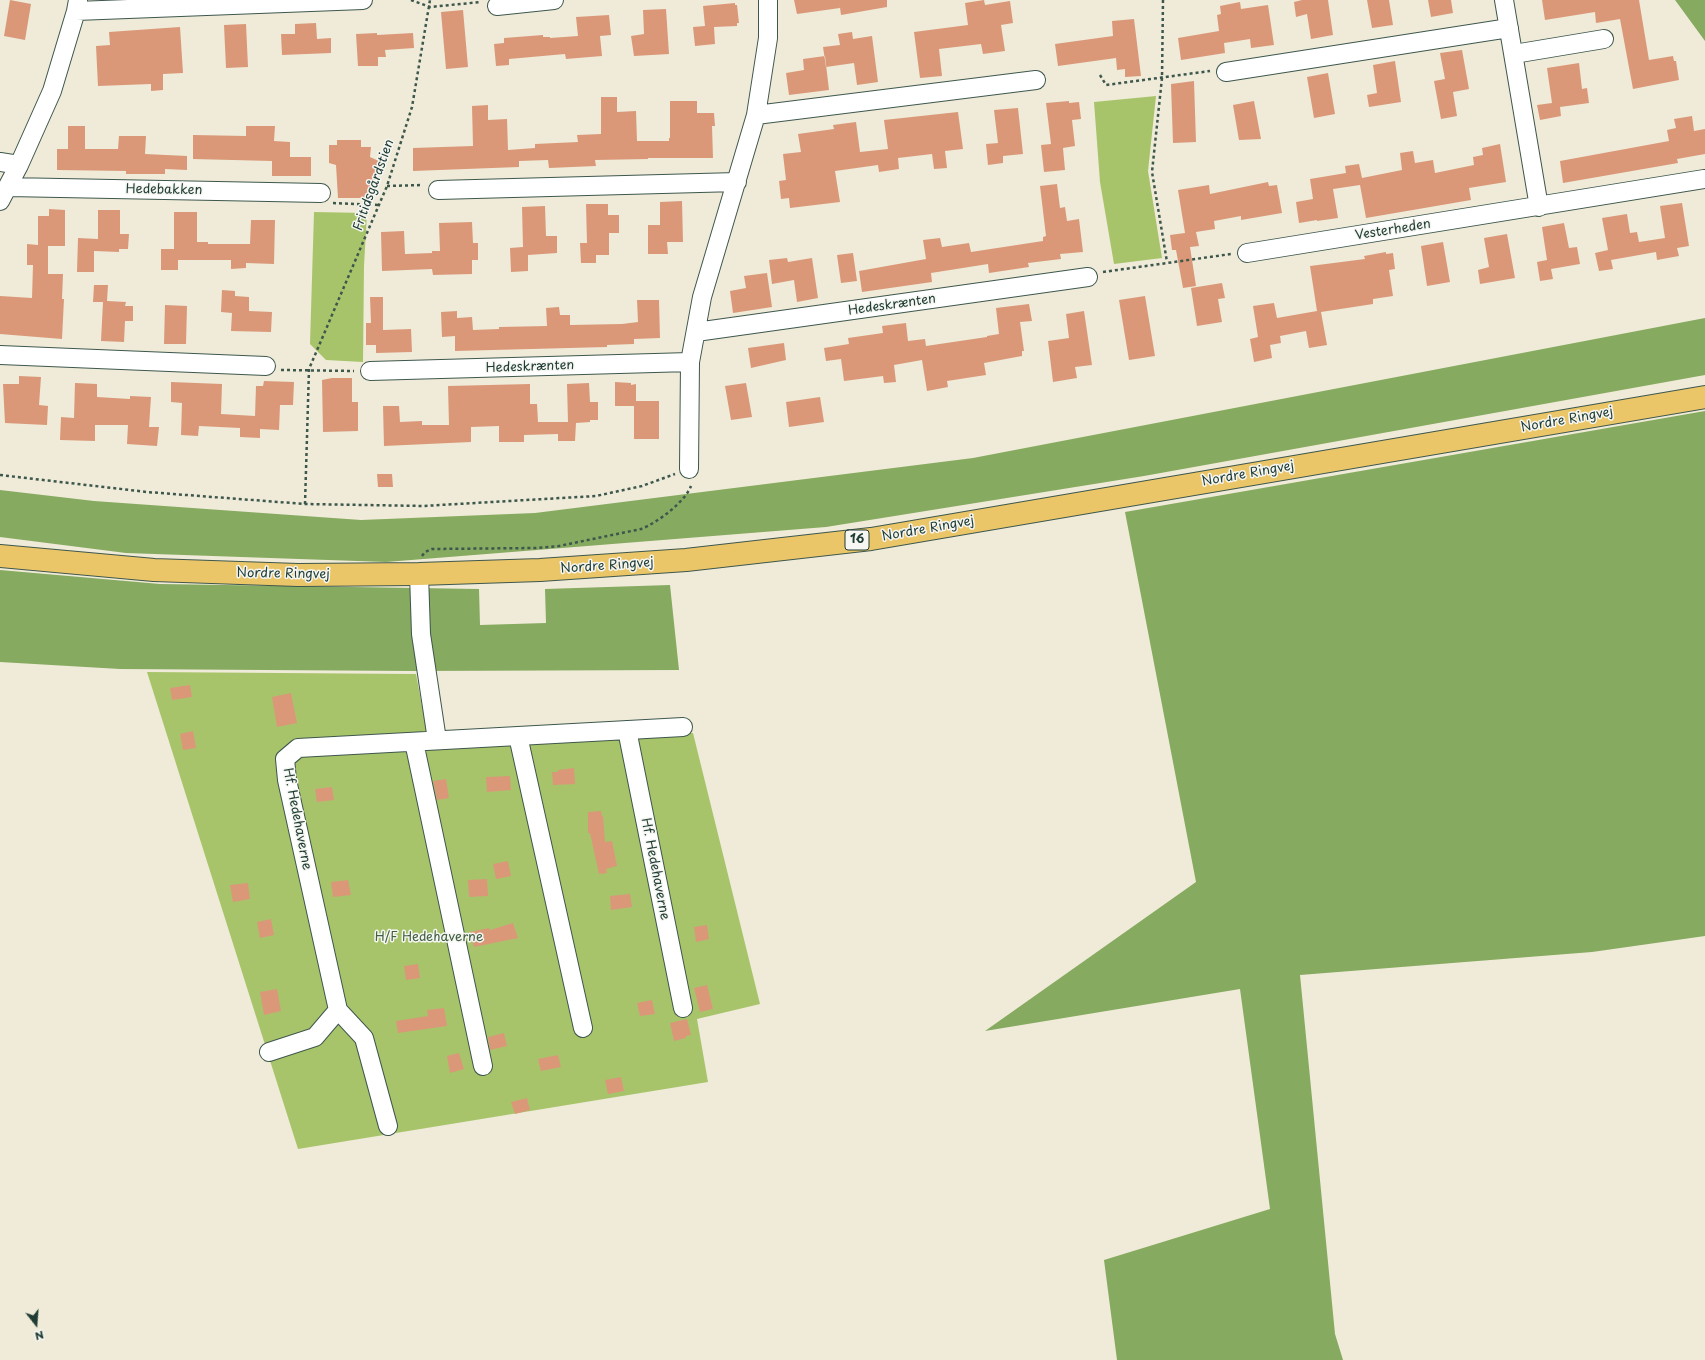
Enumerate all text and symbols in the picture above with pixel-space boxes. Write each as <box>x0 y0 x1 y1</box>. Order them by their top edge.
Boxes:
street label: Fritidsgårdstien <box>350 137 398 233</box>
street label: Hedebakken <box>126 182 202 198</box>
street label: Vesterheden <box>1354 216 1432 244</box>
street label: Hedeskrænten <box>847 291 937 319</box>
street label: Hedeskrænten <box>485 358 575 376</box>
street label: Nordre Ringvej <box>1520 404 1614 436</box>
street label: Nordre Ringvej <box>1201 458 1295 490</box>
street label: Nordre Ringvej <box>881 513 975 545</box>
road number: 16 <box>845 530 869 550</box>
street label: Nordre Ringvej <box>560 555 654 577</box>
street label: Nordre Ringvej <box>236 565 330 583</box>
street label: Hf. Hedehaverne <box>279 767 315 871</box>
street label: Hf. Hedehaverne <box>637 817 673 921</box>
park label: H/F Hedehaverne <box>375 929 483 945</box>
north arrow <box>16 1304 56 1344</box>
text: N <box>33 1327 46 1345</box>

